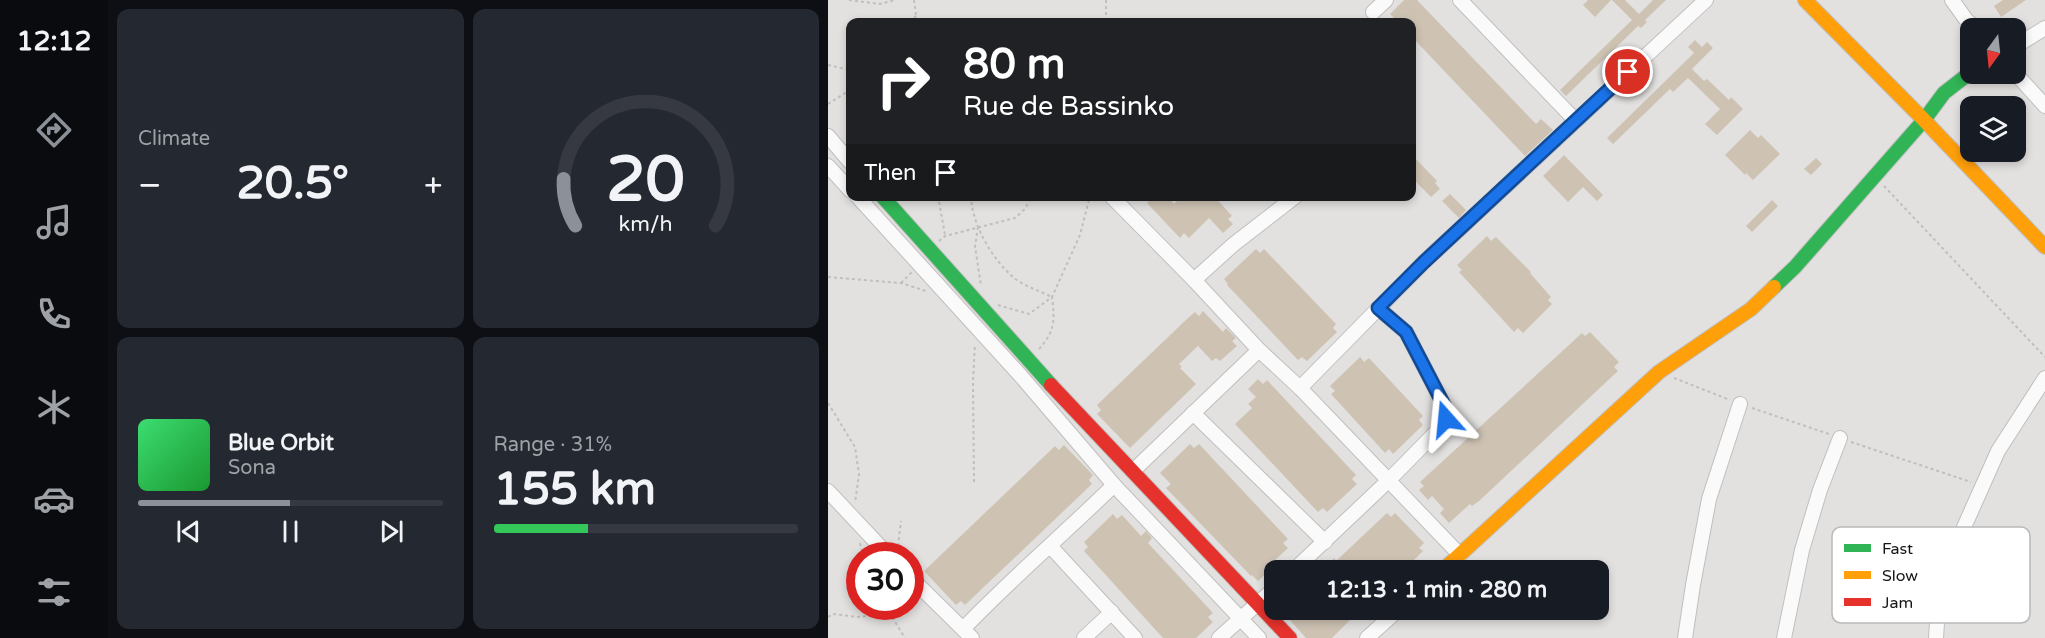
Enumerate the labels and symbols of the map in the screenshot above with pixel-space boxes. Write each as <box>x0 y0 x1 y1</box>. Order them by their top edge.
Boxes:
north arrow <box>1960 18 2026 84</box>
pin <box>1602 46 1653 97</box>
position arrow <box>1414 387 1478 451</box>
legend <box>1832 527 2030 623</box>
text: Fast <box>1882 539 1913 559</box>
speed limit sign: 30 <box>846 542 924 620</box>
text: Slow <box>1882 566 1918 586</box>
text: Jam <box>1882 593 1913 613</box>

